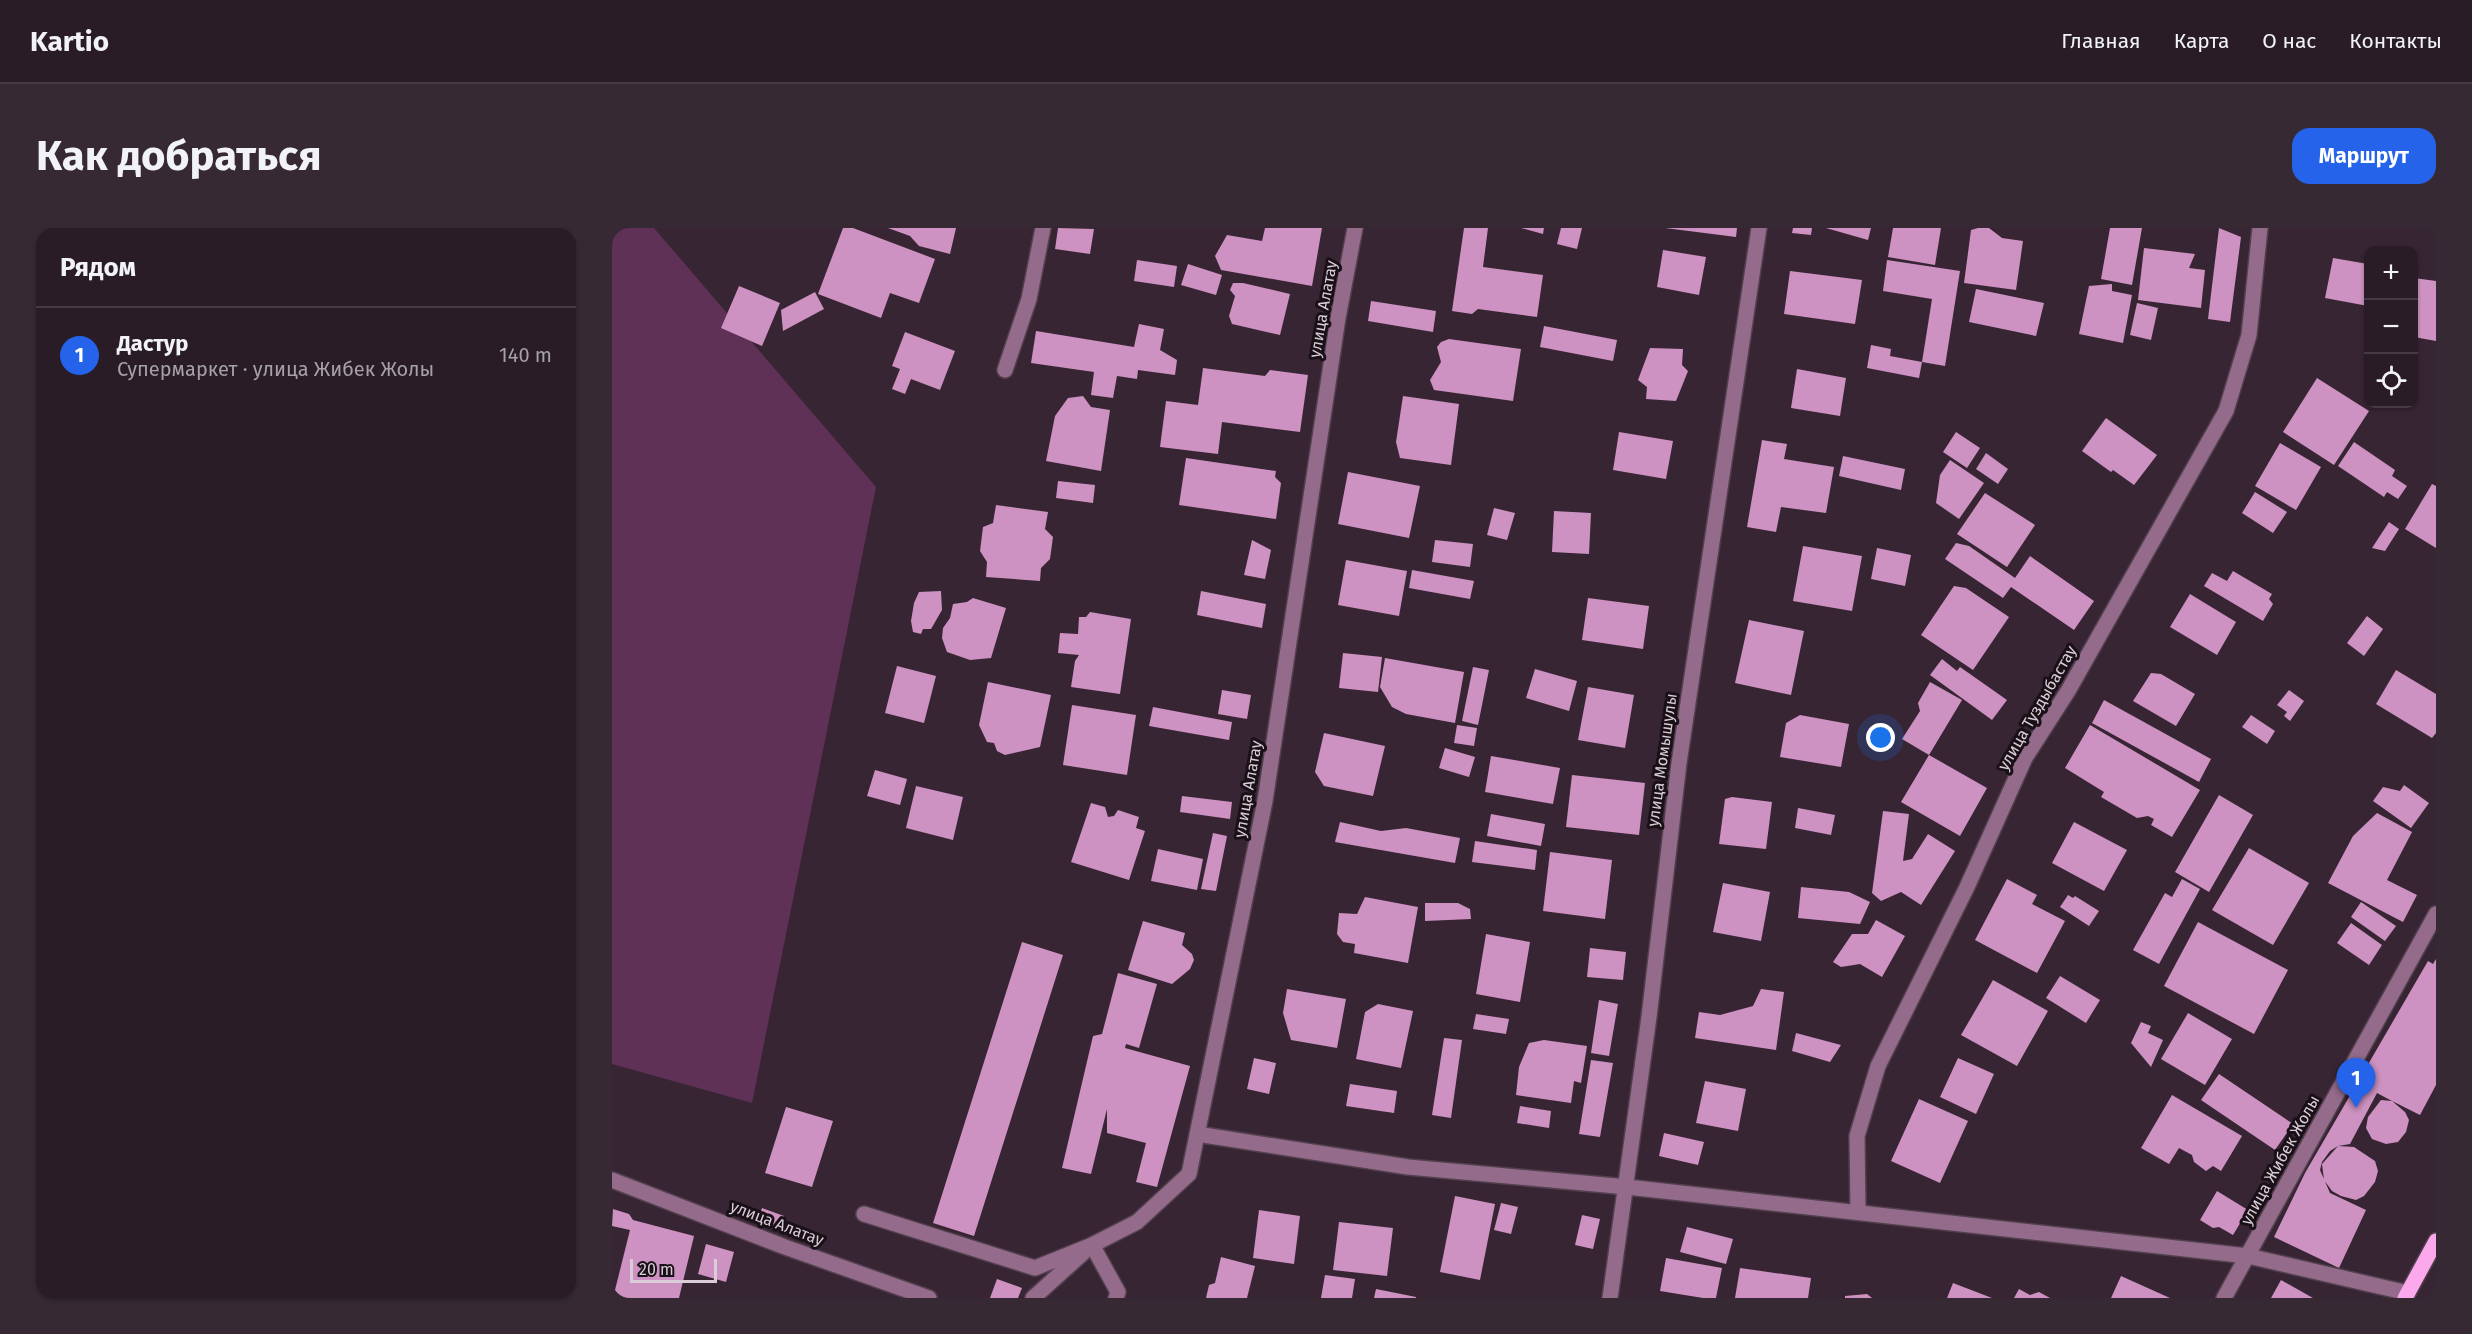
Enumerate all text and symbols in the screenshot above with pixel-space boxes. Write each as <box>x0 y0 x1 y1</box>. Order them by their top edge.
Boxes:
text: Kartio <box>30 25 109 58</box>
text: Главная <box>2061 28 2141 54</box>
text: Карта <box>2174 28 2229 54</box>
text: О нас <box>2262 28 2316 54</box>
text: Контакты <box>2349 28 2442 54</box>
button: Маршрут <box>2292 128 2436 184</box>
text: Как добраться <box>36 131 322 181</box>
map controls <box>2364 246 2418 408</box>
button: + <box>2364 246 2418 300</box>
text: Рядом <box>60 252 136 283</box>
street label: улица Алатау <box>1305 259 1341 359</box>
button: − <box>2364 300 2418 354</box>
text: Дастур <box>117 330 188 357</box>
text: 1 <box>75 343 84 367</box>
text: 140 m <box>499 343 552 367</box>
button: locate <box>2364 354 2418 408</box>
text: Супермаркет · улица Жибек Жолы <box>117 357 434 381</box>
street label: улица Туздыбастау <box>1994 642 2081 774</box>
street label: улица Момышулы <box>1643 692 1681 828</box>
your location <box>1866 723 1895 752</box>
street label: улица Алатау <box>1230 739 1266 839</box>
pin: 1 <box>2336 1058 2376 1108</box>
street label: улица Жибек Жолы <box>2237 1092 2323 1228</box>
street label: улица Алатау <box>728 1196 826 1250</box>
scale bar <box>630 1256 717 1284</box>
text: 20 m <box>639 1260 674 1279</box>

